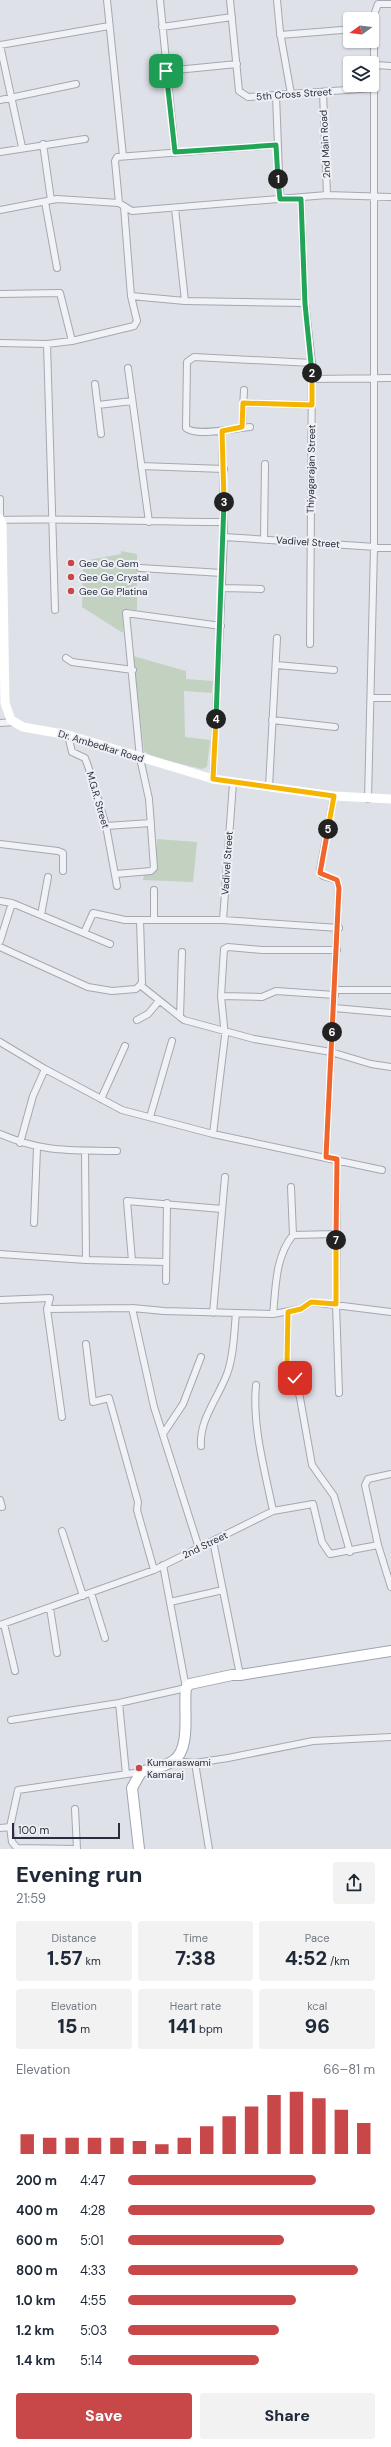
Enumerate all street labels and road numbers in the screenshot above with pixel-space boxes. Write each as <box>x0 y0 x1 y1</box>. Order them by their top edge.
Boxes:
street label: 5th Cross Street <box>256 85 332 103</box>
street label: 2nd Main Road <box>317 110 333 178</box>
street label: Thiyagarajan Street <box>304 424 318 514</box>
street label: Vadivel Street <box>276 533 341 551</box>
street label: Dr. Ambedkar Road <box>57 727 145 765</box>
street label: M.G.R. Street <box>84 770 112 830</box>
street label: Vadivel Street <box>218 830 236 895</box>
street label: 2nd Street <box>180 1528 230 1562</box>

